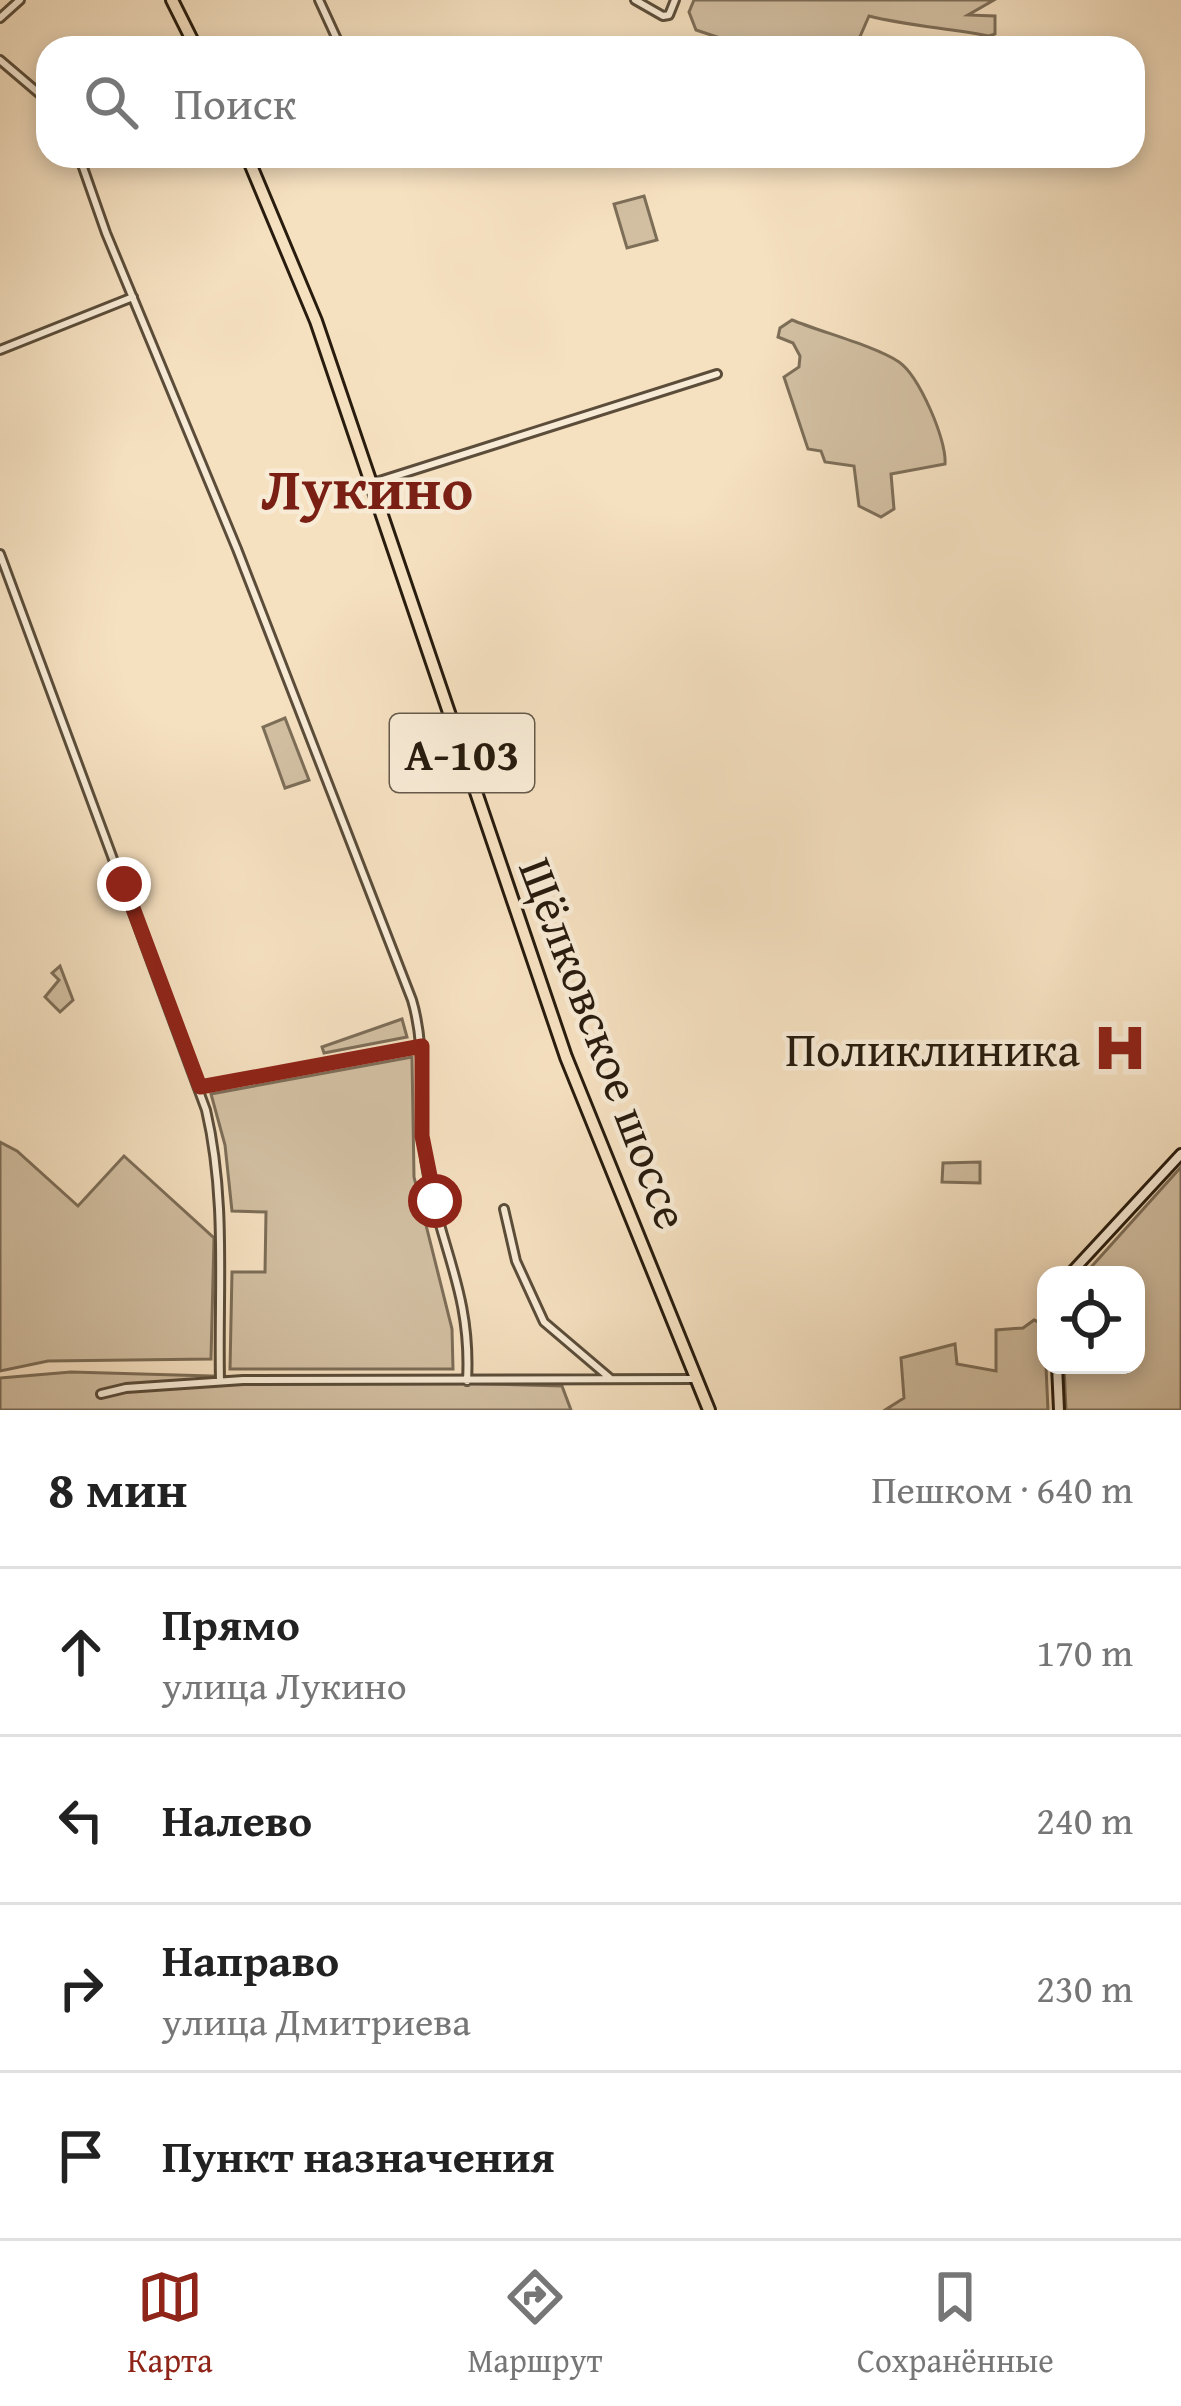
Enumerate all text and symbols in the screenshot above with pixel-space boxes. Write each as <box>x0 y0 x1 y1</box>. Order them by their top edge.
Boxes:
search box <box>36 36 1145 168</box>
icon: search <box>78 69 144 135</box>
text: Поиск <box>174 70 296 135</box>
district label: Лукино <box>261 443 473 531</box>
road number: А-103 <box>390 714 534 792</box>
street label: Щёлковское шоссе <box>502 847 708 1239</box>
route end <box>97 857 151 911</box>
place label: Поликлиника <box>785 1013 1080 1084</box>
hospital icon: Поликлиника <box>1091 1019 1149 1077</box>
route start <box>408 1174 462 1228</box>
map controls <box>1037 1266 1145 1374</box>
button: locate <box>1037 1266 1145 1374</box>
text: 8 мин <box>48 1451 187 1526</box>
text: Пешком · 640 m <box>871 1460 1133 1517</box>
text: Прямо <box>162 1591 300 1656</box>
icon: ahead <box>48 1619 114 1685</box>
text: 170 m <box>1036 1623 1133 1680</box>
text: улица Лукино <box>162 1656 407 1713</box>
icon: left <box>48 1787 114 1853</box>
text: Налево <box>162 1787 312 1852</box>
text: 240 m <box>1036 1791 1133 1848</box>
text: Направо <box>162 1927 339 1992</box>
icon: right <box>48 1955 114 2021</box>
text: 230 m <box>1036 1959 1133 2016</box>
text: улица Дмитриева <box>162 1992 471 2049</box>
icon: arrive <box>48 2123 114 2189</box>
text: Пункт назначения <box>162 2123 555 2188</box>
tab: Карта <box>127 2264 213 2384</box>
tab: Маршрут <box>467 2264 602 2384</box>
tab: Сохранённые <box>857 2264 1054 2384</box>

